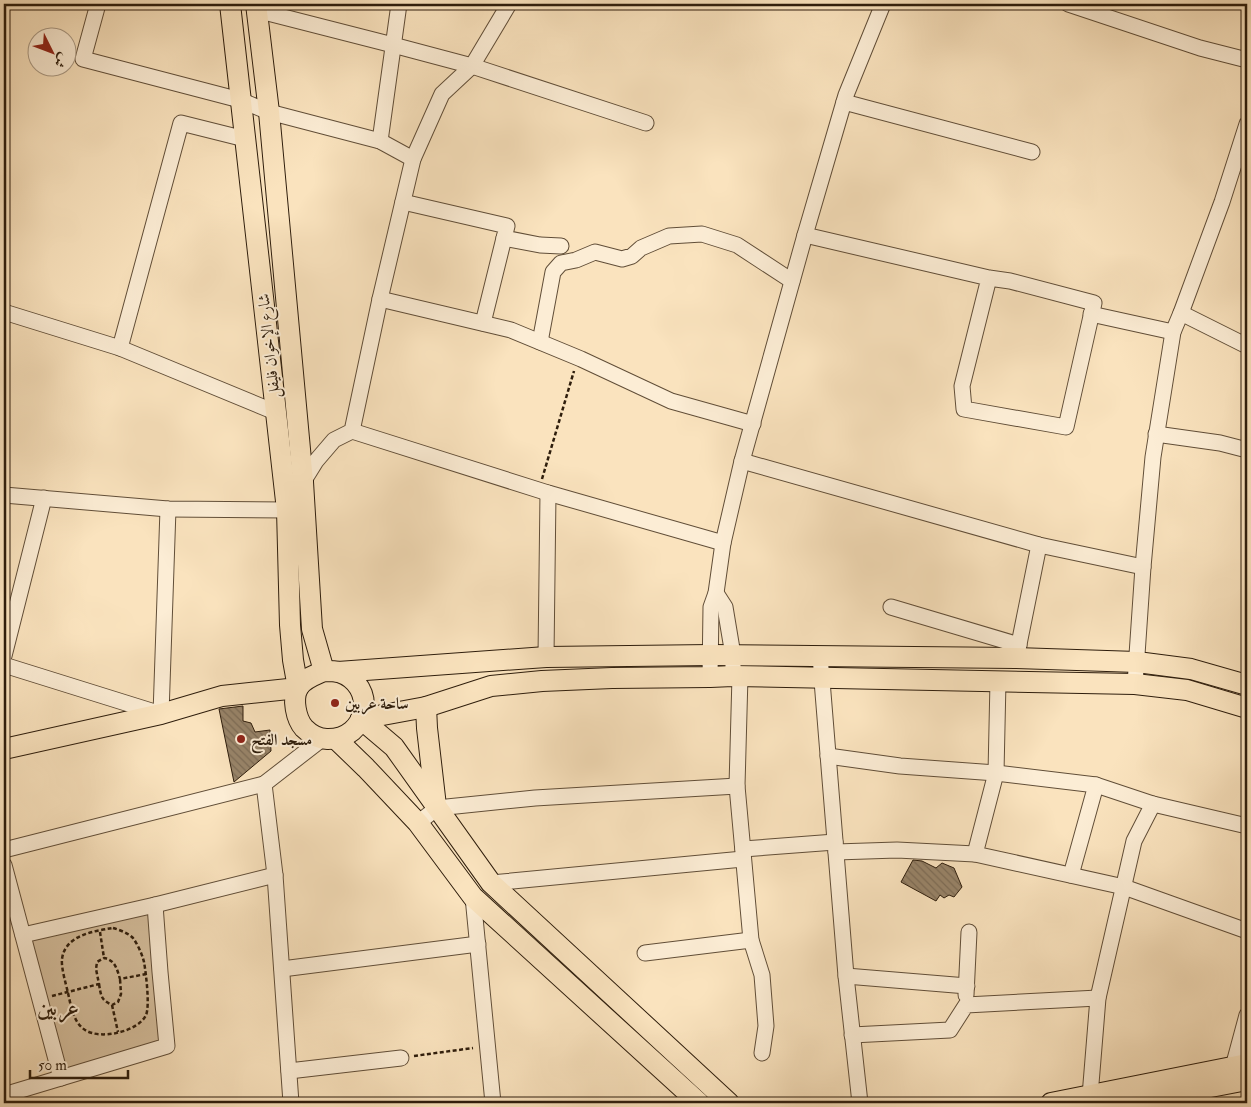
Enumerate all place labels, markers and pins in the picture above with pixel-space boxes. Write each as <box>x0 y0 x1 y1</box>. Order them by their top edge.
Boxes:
place label: ساحة عربين <box>345 694 409 715</box>
marker: ساحة عربين <box>329 697 341 709</box>
place label: مسجد الفتح <box>251 730 312 754</box>
marker: مسجد الفتح <box>235 733 247 745</box>

